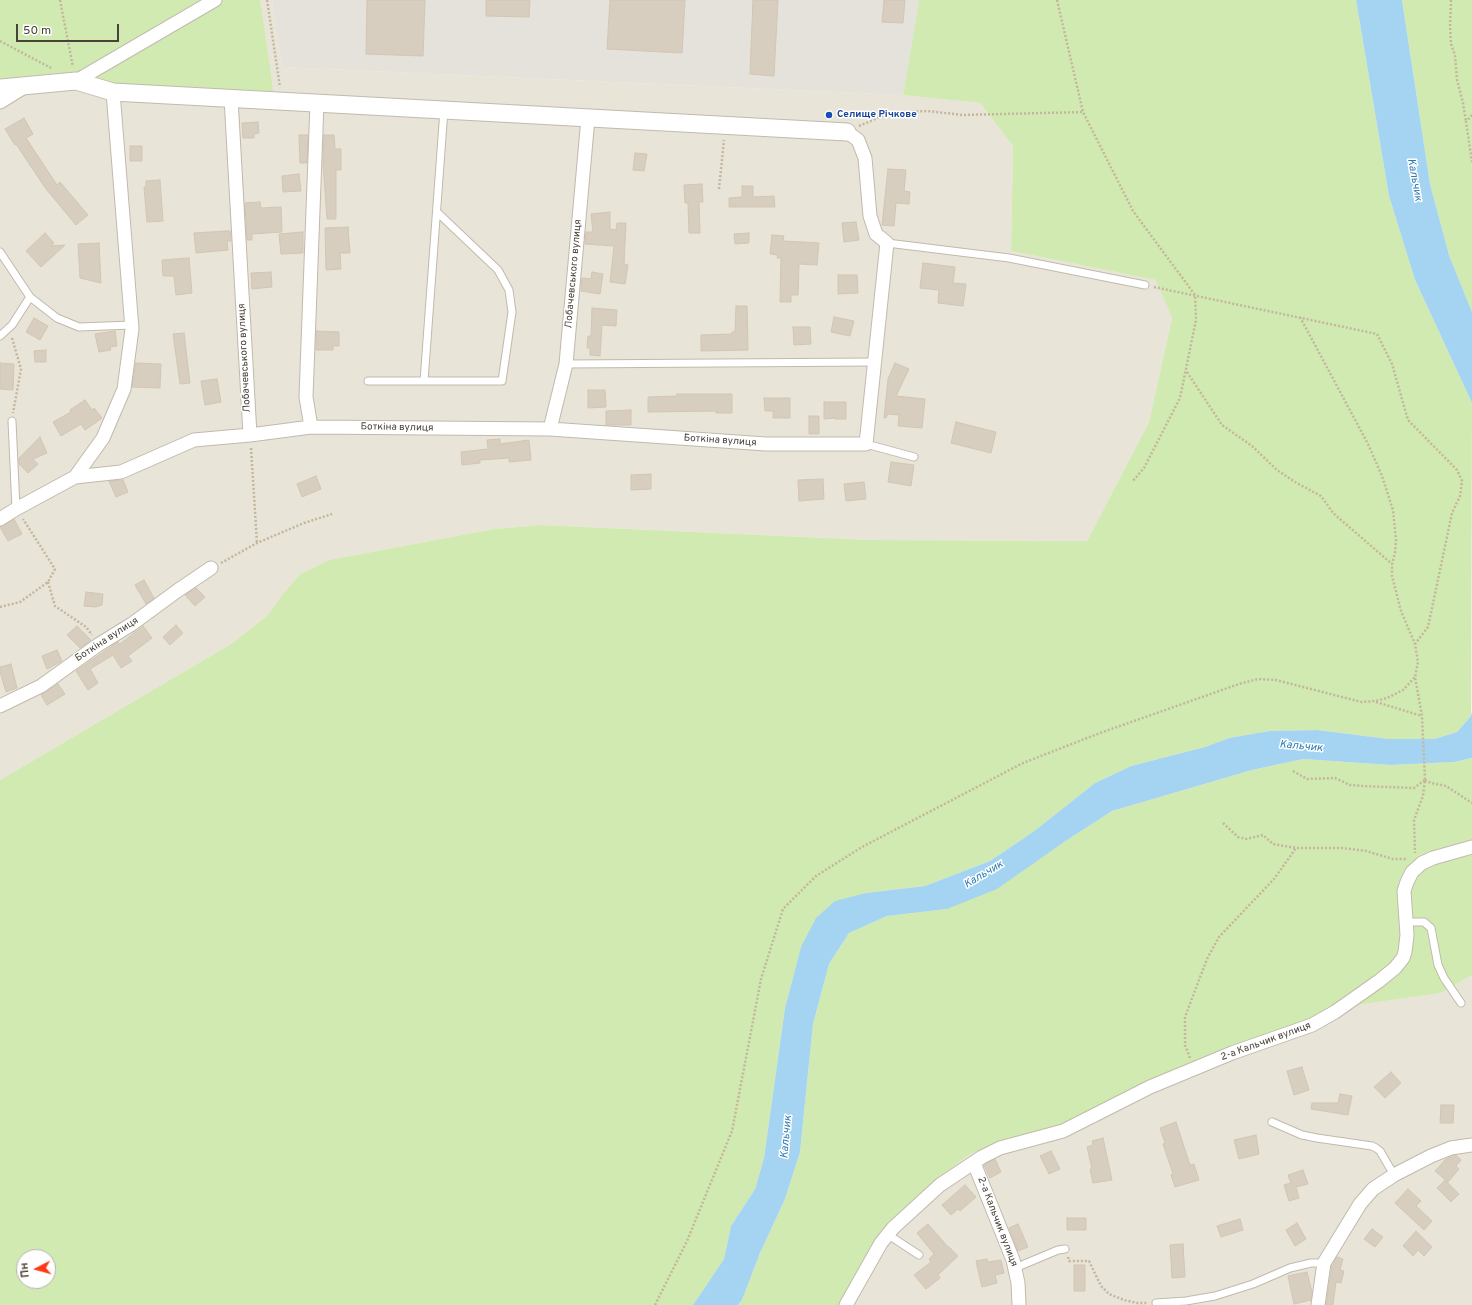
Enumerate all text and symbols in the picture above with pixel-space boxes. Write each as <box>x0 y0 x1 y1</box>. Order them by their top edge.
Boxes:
scale bar <box>18 16 121 42</box>
text: 50 m <box>23 23 51 39</box>
place label: Селище Річкове <box>837 109 917 121</box>
marker: Селище Річкове <box>824 110 834 120</box>
water label: Кальчик <box>1404 157 1424 203</box>
street label: Лобачевського вулиця <box>563 219 585 329</box>
street label: Лобачевського вулиця <box>236 303 254 413</box>
street label: Боткіна вулиця <box>360 421 434 435</box>
street label: Боткіна вулиця <box>683 432 757 450</box>
street label: Боткіна вулиця <box>73 615 141 665</box>
water label: Кальчик <box>1279 739 1323 755</box>
water label: Кальчик <box>962 858 1006 892</box>
street label: 2-а Кальчик вулиця <box>1219 1020 1313 1064</box>
water label: Кальчик <box>779 1115 795 1159</box>
street label: 2-а Кальчик вулиця <box>974 1175 1020 1269</box>
north arrow <box>16 1249 56 1289</box>
text: Пн <box>17 1262 33 1278</box>

